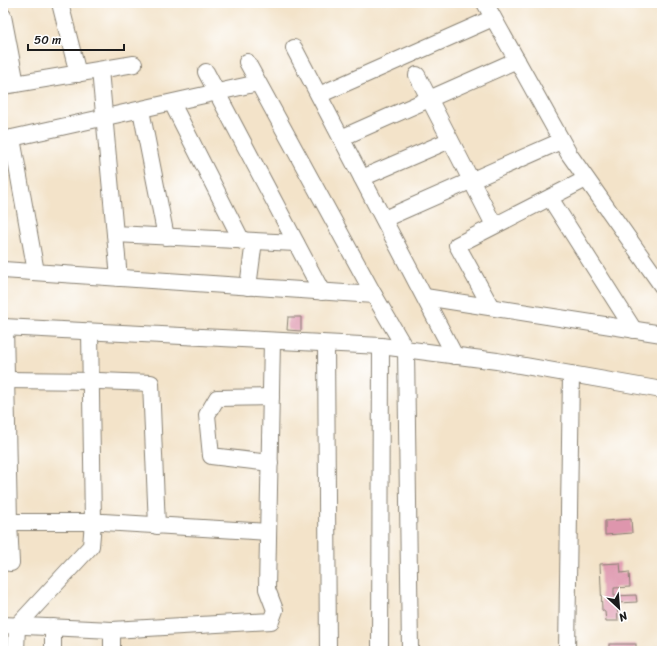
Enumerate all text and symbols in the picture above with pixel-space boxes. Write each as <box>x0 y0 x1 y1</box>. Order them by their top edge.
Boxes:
scale bar <box>28 26 124 52</box>
text: 50 m <box>34 29 61 51</box>
north arrow <box>599 588 639 628</box>
text: N <box>615 606 632 627</box>

